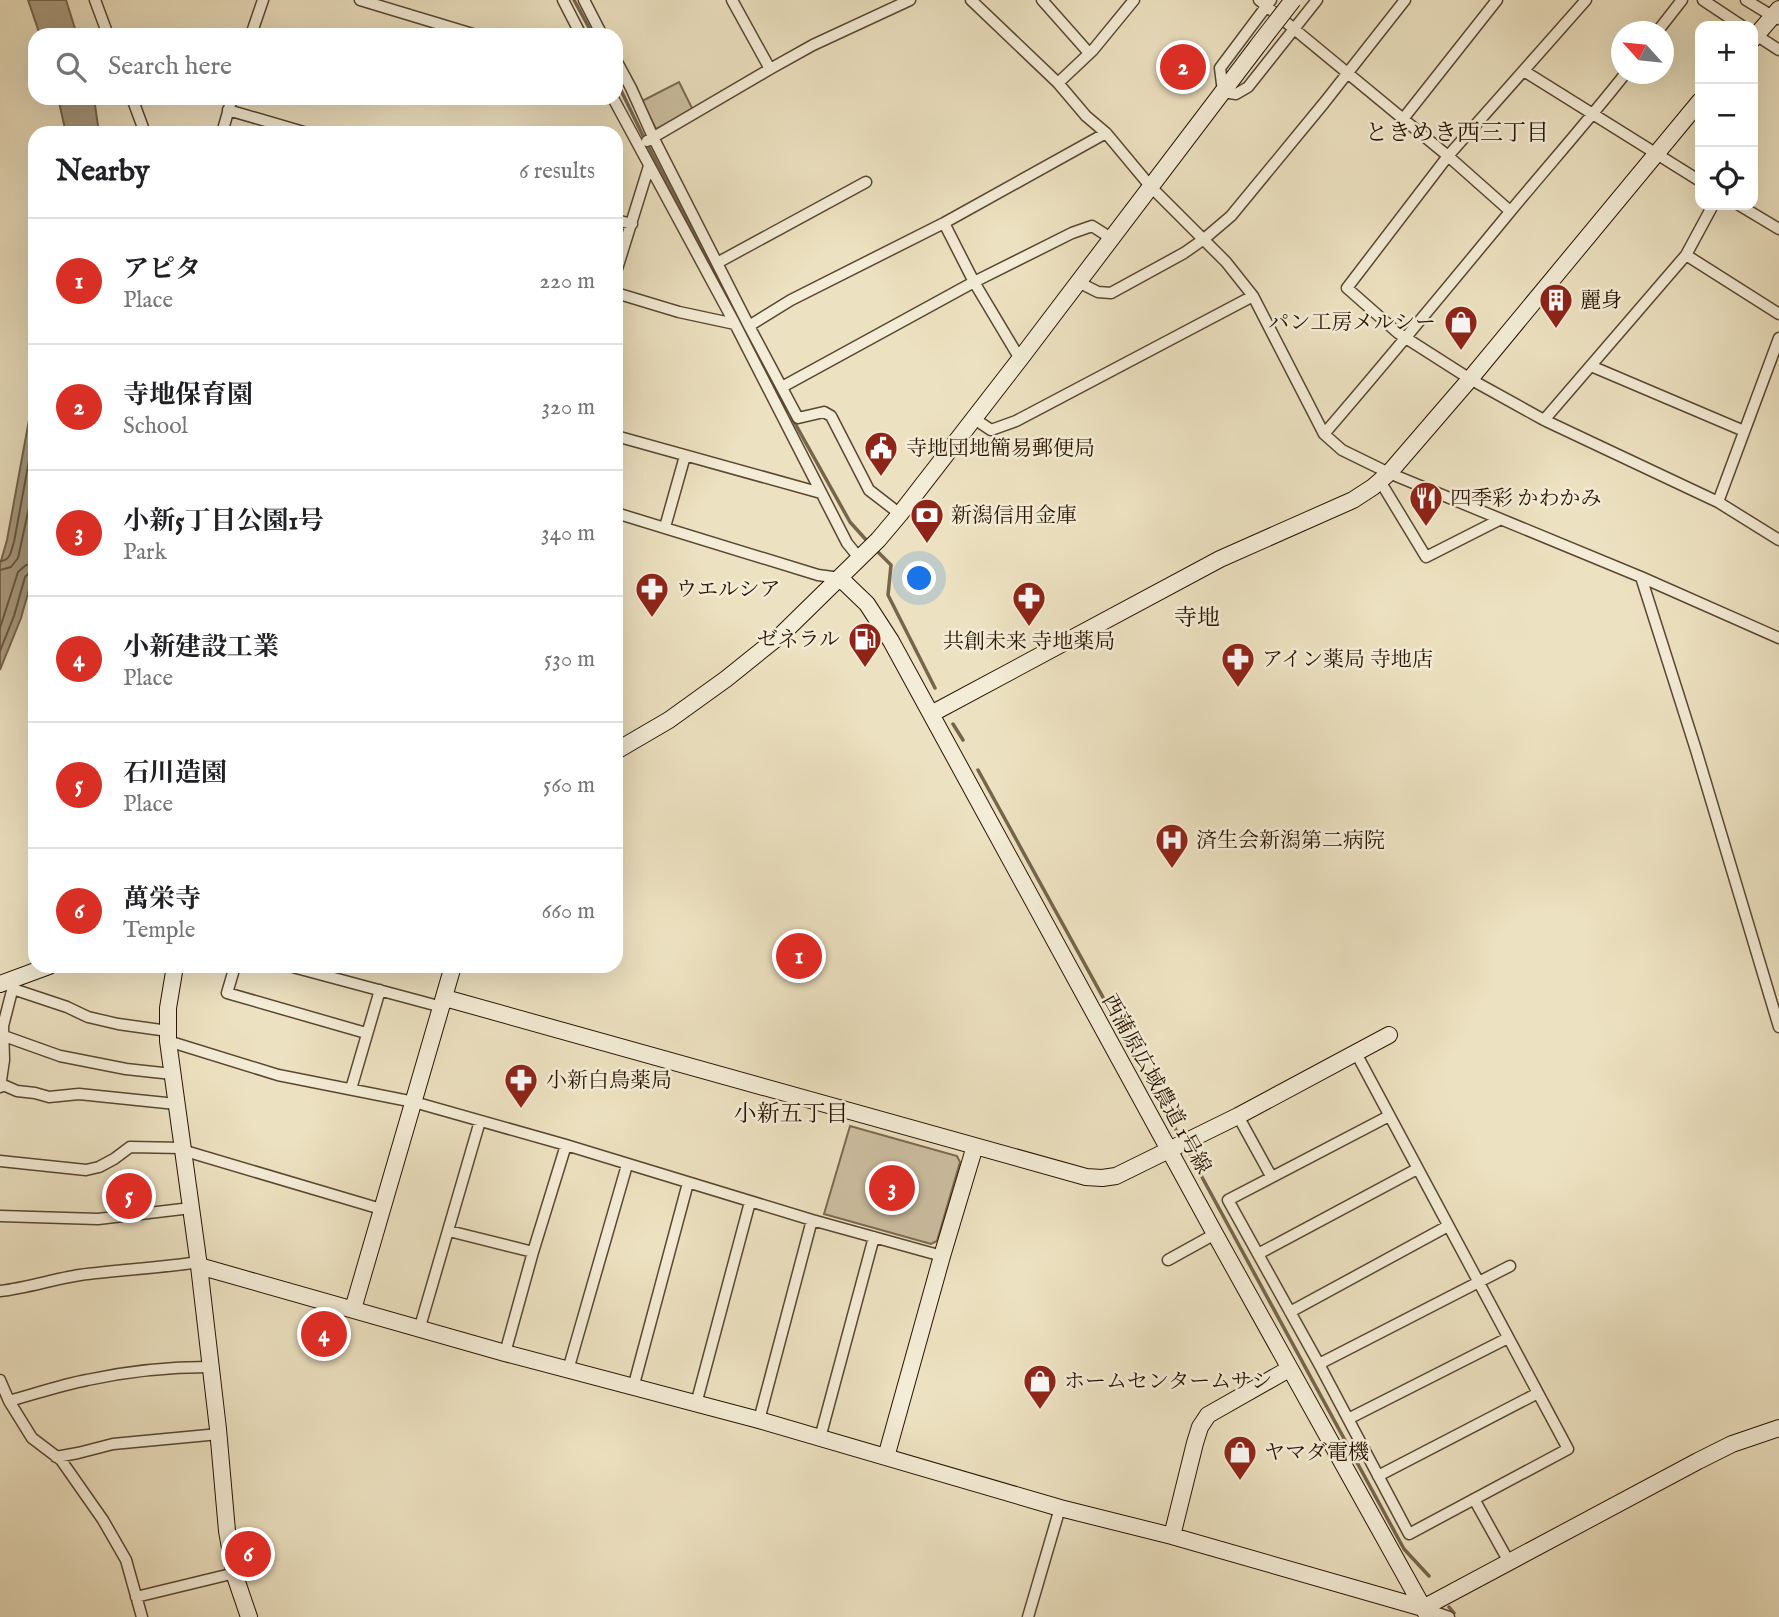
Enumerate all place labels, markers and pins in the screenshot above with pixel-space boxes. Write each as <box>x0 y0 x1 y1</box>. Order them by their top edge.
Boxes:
pin: 2 <box>1160 41 1206 93</box>
building icon: 麗身 <box>1537 281 1575 330</box>
place label: 麗身 <box>1580 288 1622 315</box>
shop icon: パン工房メルシー <box>1442 303 1480 352</box>
place label: パン工房メルシー <box>1269 310 1436 337</box>
public building icon: 寺地団地簡易郵便局 <box>862 429 900 478</box>
place label: 寺地団地簡易郵便局 <box>906 436 1095 463</box>
restaurant icon: 四季彩 かわかみ <box>1407 479 1445 528</box>
place label: 四季彩 かわかみ <box>1450 486 1602 513</box>
bank icon: 新潟信用金庫 <box>908 496 946 545</box>
place label: 新潟信用金庫 <box>951 503 1077 530</box>
pharmacy icon: ウエルシア <box>633 570 671 619</box>
place label: ウエルシア <box>676 577 780 604</box>
pharmacy icon: 共創未来 寺地薬局 <box>1010 579 1048 628</box>
fuel station icon: ゼネラル <box>846 620 884 669</box>
place label: ゼネラル <box>757 627 840 654</box>
place label: 共創未来 寺地薬局 <box>943 629 1115 656</box>
pharmacy icon: アイン薬局 寺地店 <box>1219 640 1257 689</box>
place label: アイン薬局 寺地店 <box>1262 647 1433 674</box>
hospital icon: 済生会新潟第二病院 <box>1153 821 1191 870</box>
place label: 済生会新潟第二病院 <box>1196 828 1385 855</box>
pin: 1 <box>776 930 822 982</box>
pharmacy icon: 小新白鳥薬局 <box>502 1061 540 1110</box>
place label: 小新白鳥薬局 <box>546 1068 672 1095</box>
pin: 3 <box>869 1162 915 1214</box>
pin: 5 <box>106 1170 152 1222</box>
pin: 4 <box>301 1308 347 1360</box>
shop icon: ホームセンタームサシ <box>1021 1362 1059 1411</box>
place label: ホームセンタームサシ <box>1064 1369 1272 1396</box>
shop icon: ヤマダ電機 <box>1221 1433 1259 1482</box>
place label: ヤマダ電機 <box>1264 1440 1369 1467</box>
pin: 6 <box>225 1528 271 1580</box>

